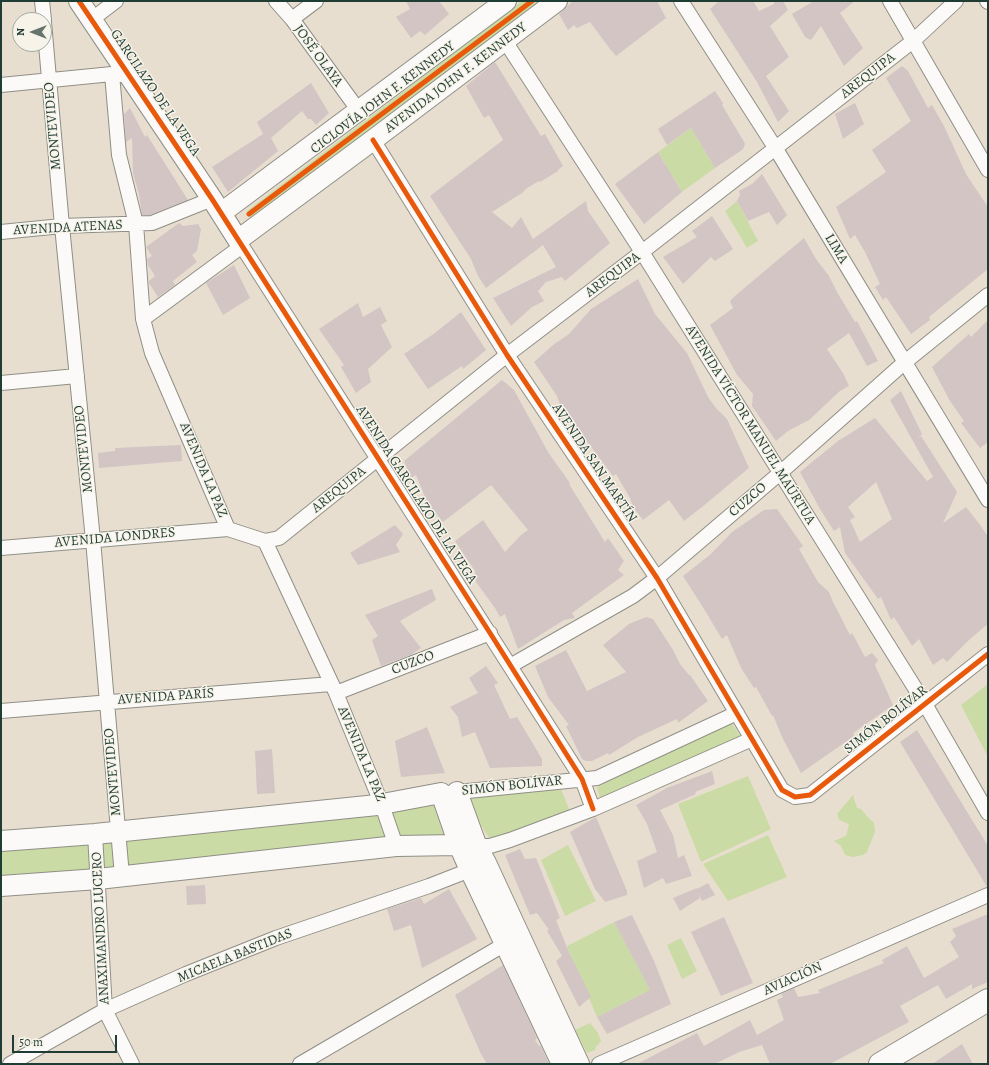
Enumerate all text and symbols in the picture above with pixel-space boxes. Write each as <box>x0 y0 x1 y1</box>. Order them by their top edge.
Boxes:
north arrow <box>12 12 52 52</box>
street label: AVENIDA JOHN F. KENNEDY <box>382 19 530 137</box>
street label: JOSÉ OLAYA <box>290 22 346 90</box>
street label: GARCILAZO DE LA VEGA <box>106 26 204 160</box>
text: N <box>13 28 28 36</box>
street label: CICLOVÍA JOHN F. KENNEDY <box>307 38 459 158</box>
street label: AREQUIPA <box>837 49 899 103</box>
street label: MONTEVIDEO <box>41 81 65 171</box>
street label: AVENIDA ATENAS <box>13 217 123 239</box>
street label: LIMA <box>821 231 851 267</box>
street label: AREQUIPA <box>582 249 644 301</box>
street label: AVENIDA VÍCTOR MANUEL MAÚRTUA <box>681 322 819 528</box>
street label: AVENIDA SAN MARTÍN <box>548 400 640 526</box>
street label: AVENIDA GARCILAZO DE LA VEGA <box>352 403 480 587</box>
street label: MONTEVIDEO <box>71 404 97 494</box>
street label: AVENIDA LA PAZ <box>175 420 231 520</box>
street label: AREQUIPA <box>309 463 369 517</box>
street label: CUZCO <box>726 479 770 521</box>
street label: AVENIDA LONDRES <box>54 524 176 552</box>
street label: CUZCO <box>389 647 437 679</box>
street label: SIMÓN BOLÍVAR <box>841 682 931 758</box>
street label: AVENIDA PARÍS <box>117 685 215 709</box>
street label: AVENIDA LA PAZ <box>333 704 389 804</box>
street label: MONTEVIDEO <box>101 727 125 817</box>
street label: SIMÓN BOLÍVAR <box>461 772 563 800</box>
street label: ANAXIMANDRO LUCERO <box>89 851 113 1005</box>
street label: MICAELA BASTIDAS <box>175 925 295 987</box>
street label: AVIACIÓN <box>761 959 825 999</box>
scale bar <box>14 1027 119 1053</box>
text: 50 m <box>19 1034 43 1050</box>

